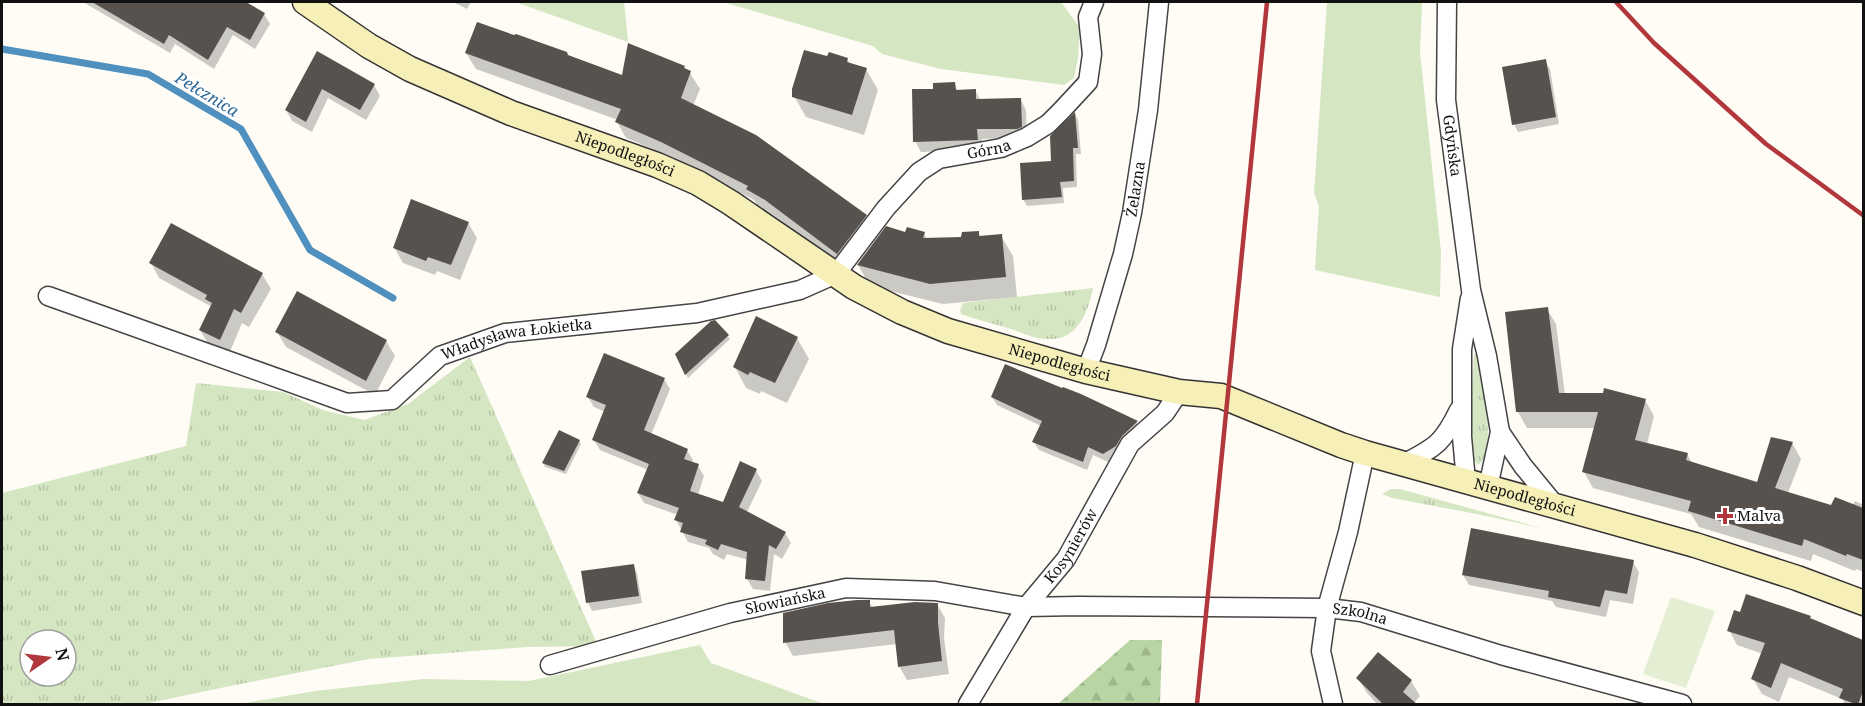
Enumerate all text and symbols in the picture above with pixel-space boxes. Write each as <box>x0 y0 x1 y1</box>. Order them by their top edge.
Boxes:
water label: Pełcznica <box>170 66 243 122</box>
street label: Gdyńska <box>1439 113 1467 178</box>
street label: Niepodległości <box>573 126 679 181</box>
street label: Górna <box>965 134 1014 163</box>
street label: Żelazna <box>1121 160 1149 218</box>
street label: Władysława Łokietka <box>438 313 593 364</box>
street label: Niepodległości <box>1007 338 1113 385</box>
street label: Niepodległości <box>1472 473 1578 520</box>
street label: Kosynierów <box>1039 505 1101 587</box>
place label: Malva <box>1737 505 1781 525</box>
marker: Malva <box>1718 509 1732 523</box>
street label: Słowiańska <box>743 582 827 618</box>
street label: Szkolna <box>1332 598 1390 629</box>
north arrow <box>18 628 78 688</box>
text: N <box>50 646 75 664</box>

